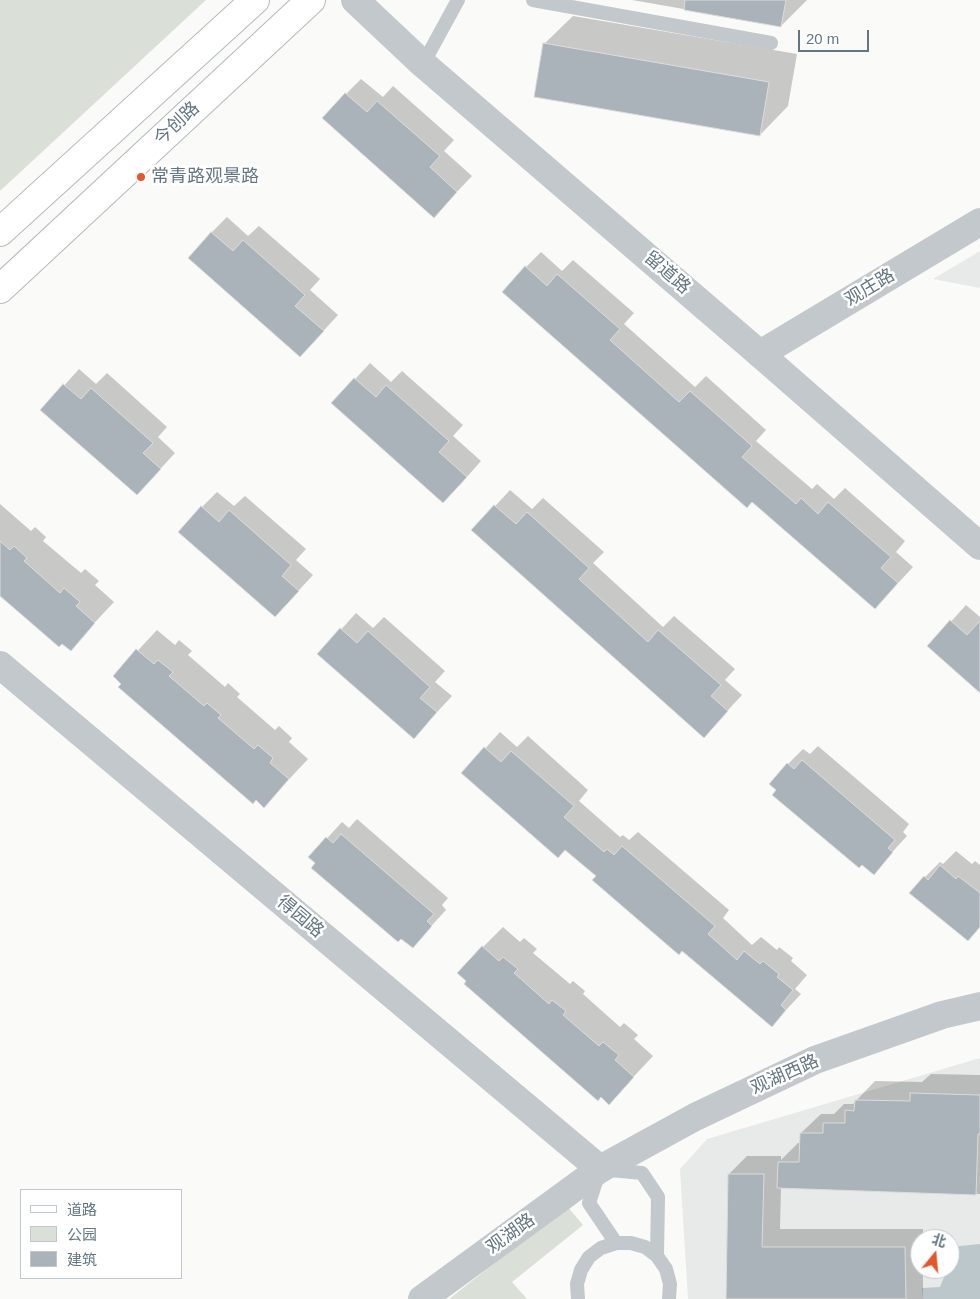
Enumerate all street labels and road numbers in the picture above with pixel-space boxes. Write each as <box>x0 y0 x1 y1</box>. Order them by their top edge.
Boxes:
street label: 今创路 <box>150 98 204 150</box>
street label: 留道路 <box>640 247 694 299</box>
street label: 观庄路 <box>841 265 899 311</box>
street label: 得园路 <box>272 891 328 943</box>
street label: 观湖西路 <box>748 1050 822 1100</box>
street label: 观湖路 <box>483 1209 539 1259</box>

